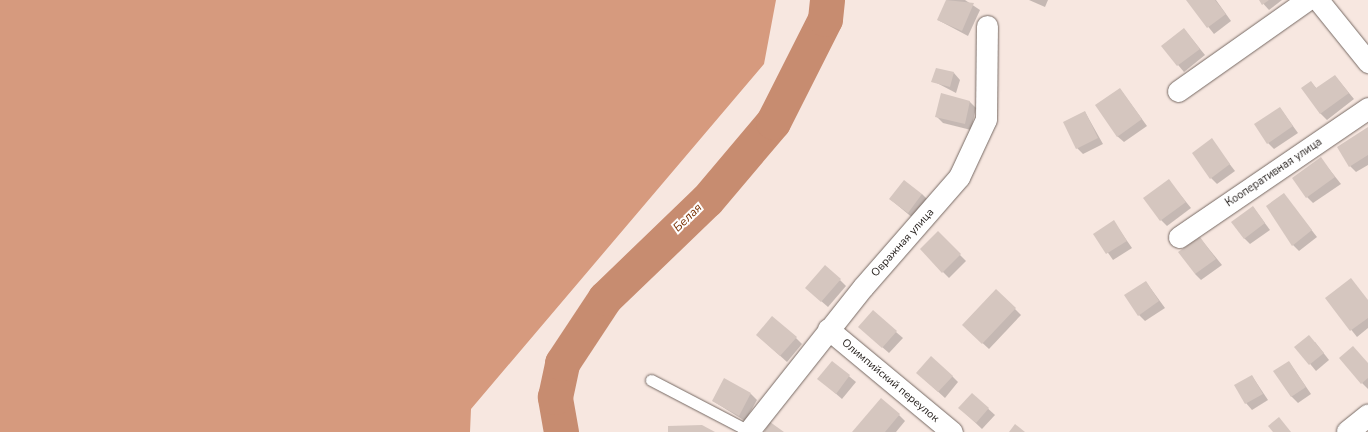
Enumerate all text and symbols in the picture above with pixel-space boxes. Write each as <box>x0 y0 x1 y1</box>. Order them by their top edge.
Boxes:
street label: Кооперативная улица <box>1223 136 1325 210</box>
water label: Белая <box>671 201 705 235</box>
street label: Овражная улица <box>869 206 937 280</box>
street label: Олимпийский переулок <box>839 336 941 426</box>

